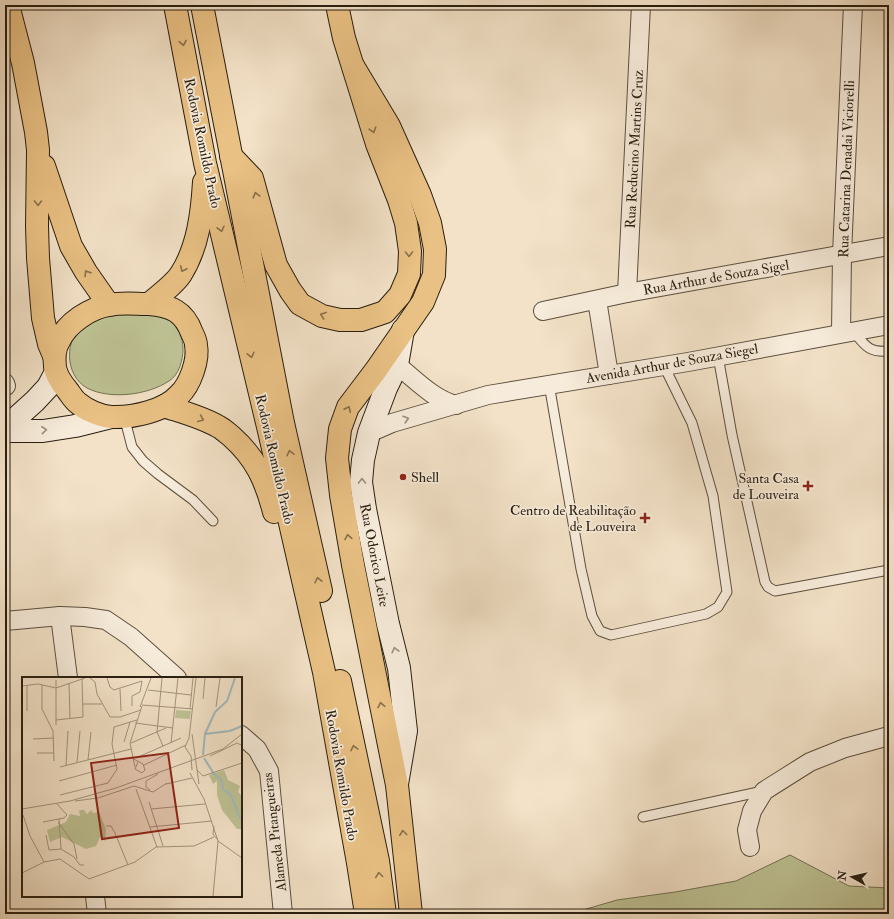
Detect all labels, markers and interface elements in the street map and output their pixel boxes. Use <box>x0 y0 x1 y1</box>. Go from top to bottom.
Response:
one-way arrow <box>178 40 186 46</box>
street label: Rua Reducino Martins Cruz <box>622 69 647 229</box>
street label: Rodovia Romildo Prado <box>180 76 225 210</box>
street label: Rua Catarina Denadai Viciorelli <box>835 80 858 258</box>
one-way arrow <box>368 126 377 133</box>
one-way arrow <box>252 191 261 198</box>
one-way arrow <box>33 200 42 206</box>
one-way arrow <box>216 225 224 232</box>
one-way arrow <box>405 251 413 257</box>
street label: Rua Arthur de Souza Sigel <box>642 256 791 299</box>
one-way arrow <box>180 265 188 272</box>
one-way arrow <box>84 270 91 277</box>
one-way arrow <box>319 312 326 320</box>
street label: Avenida Arthur de Souza Siegel <box>584 340 760 387</box>
one-way arrow <box>246 352 254 358</box>
street label: Rodovia Romildo Prado <box>251 393 298 526</box>
one-way arrow <box>343 406 351 413</box>
one-way arrow <box>197 414 204 422</box>
one-way arrow <box>402 415 409 424</box>
one-way arrow <box>41 426 47 435</box>
one-way arrow <box>287 450 295 456</box>
place label: Shell <box>411 469 440 486</box>
place label: Santa Casa de Louveira <box>733 470 799 503</box>
marker: Shell <box>398 472 408 482</box>
one-way arrow <box>358 478 366 484</box>
marker: Santa Casa de Louveira <box>802 480 814 492</box>
street label: Rua Odorico Leite <box>356 502 393 608</box>
place label: Centro de Reabilitação de Louveira <box>510 502 636 535</box>
marker: Centro de Reabilitação de Louveira <box>639 512 651 524</box>
one-way arrow <box>345 533 353 540</box>
one-way arrow <box>315 576 323 583</box>
one-way arrow <box>391 647 399 653</box>
inset map <box>22 677 242 897</box>
one-way arrow <box>378 702 386 708</box>
street label: Rodovia Romildo Prado <box>322 708 361 842</box>
one-way arrow <box>350 745 359 751</box>
street label: Alameda Pitangueiras <box>259 771 290 893</box>
one-way arrow <box>399 830 408 837</box>
north arrow <box>832 857 872 897</box>
text: N <box>835 869 850 882</box>
one-way arrow <box>375 872 384 878</box>

